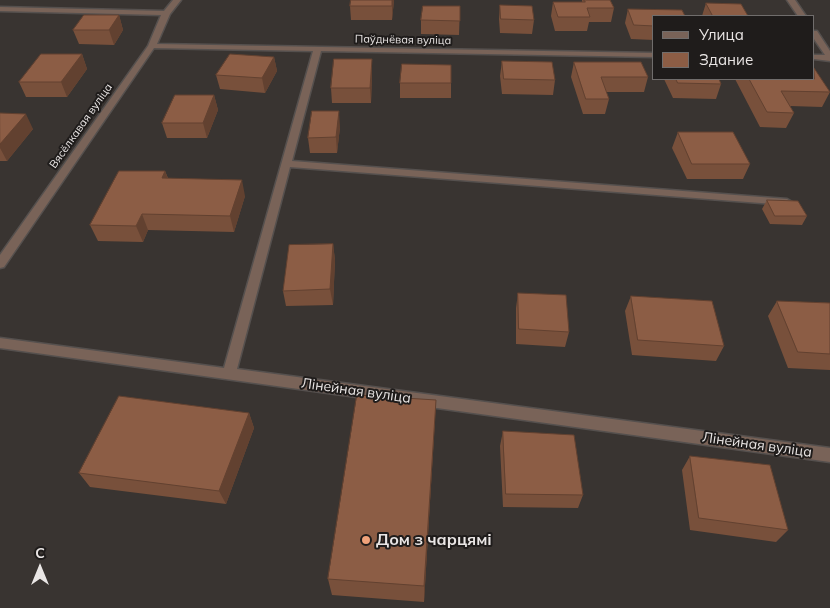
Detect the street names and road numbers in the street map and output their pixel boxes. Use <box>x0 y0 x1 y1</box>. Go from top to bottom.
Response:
street label: Паўднёвая вуліца <box>355 33 451 47</box>
street label: Вясёлкавая вуліца <box>47 81 115 171</box>
street label: Лінейная вуліца <box>300 375 412 407</box>
street label: Лінейная вуліца <box>701 429 813 461</box>

